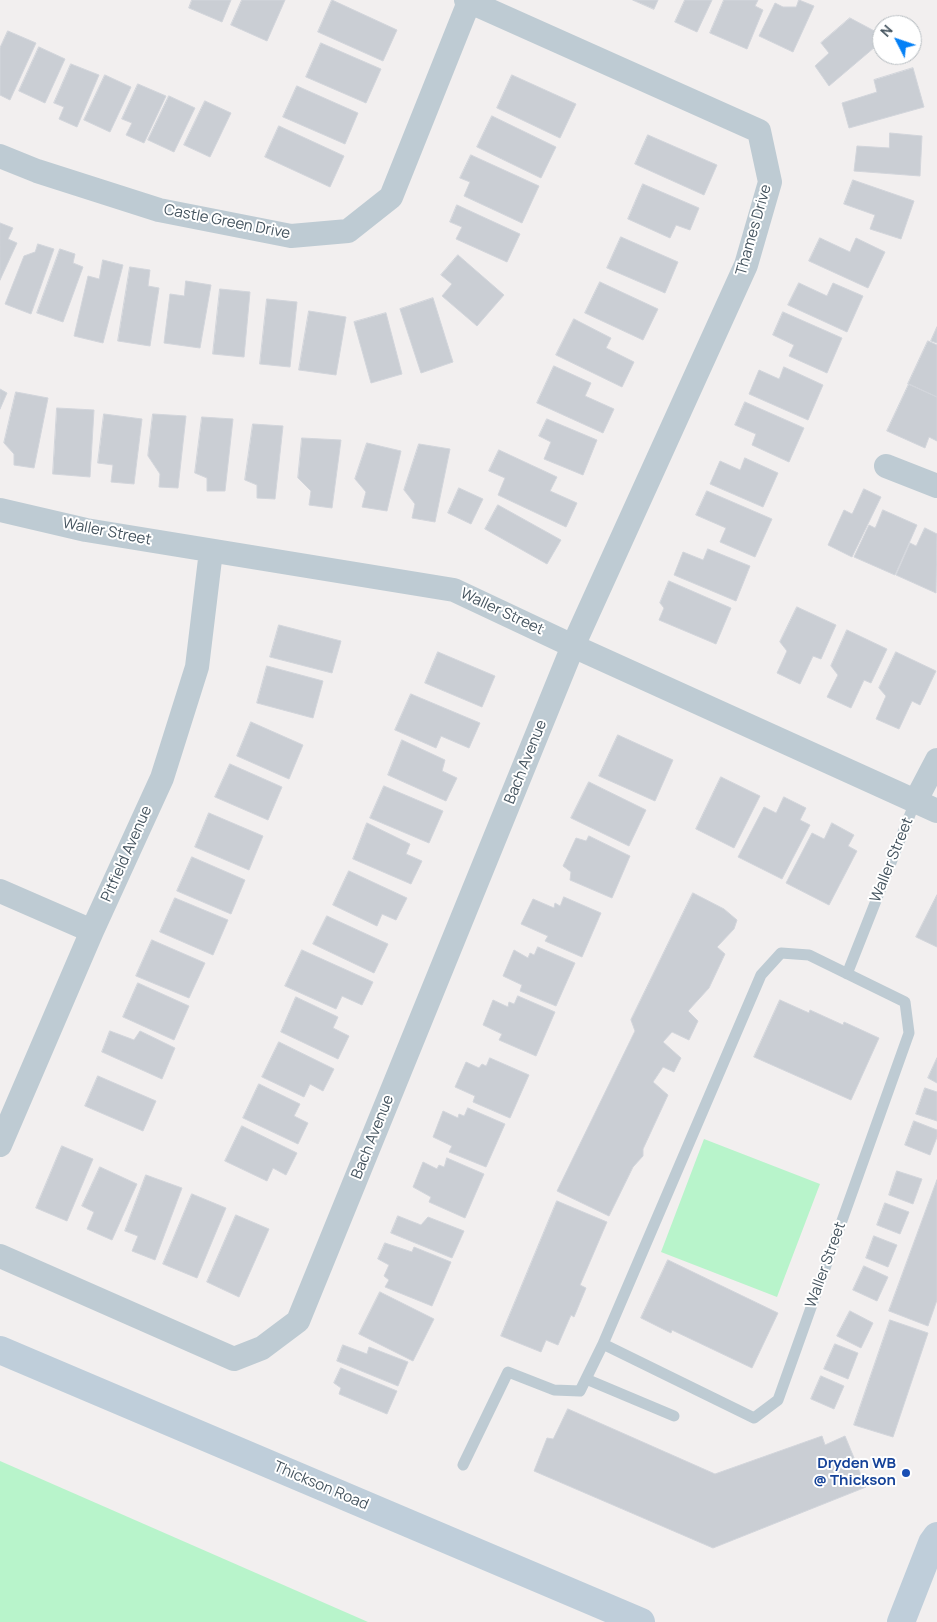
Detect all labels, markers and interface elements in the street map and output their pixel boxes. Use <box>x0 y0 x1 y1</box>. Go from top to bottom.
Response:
north arrow <box>872 15 922 65</box>
text: N <box>876 20 897 41</box>
street label: Thames Drive <box>732 183 776 277</box>
street label: Castle Green Drive <box>162 201 292 243</box>
street label: Waller Street <box>61 515 153 549</box>
street label: Waller Street <box>457 585 547 639</box>
street label: Bach Avenue <box>501 717 551 807</box>
street label: Pitfield Avenue <box>98 803 156 905</box>
street label: Waller Street <box>867 815 917 905</box>
street label: Bach Avenue <box>348 1092 398 1182</box>
street label: Waller Street <box>802 1220 850 1310</box>
place label: Dryden WB @ Thickson <box>813 1455 896 1490</box>
street label: Thickson Road <box>271 1458 371 1514</box>
marker: Dryden WB @ Thickson <box>900 1467 912 1479</box>

